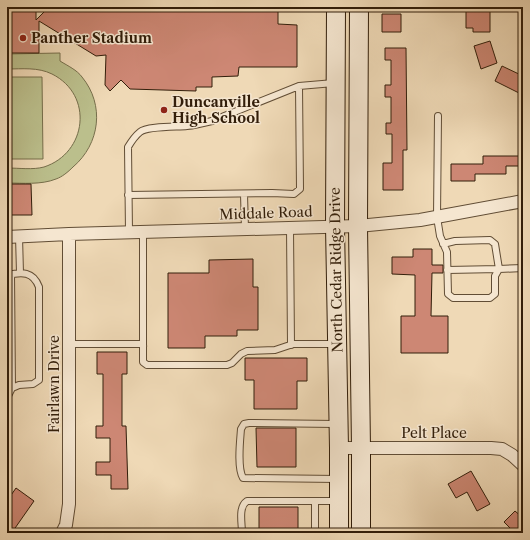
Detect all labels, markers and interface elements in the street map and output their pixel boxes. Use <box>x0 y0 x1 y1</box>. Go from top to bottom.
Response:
place label: Panther Stadium <box>31 29 152 47</box>
marker: Panther Stadium <box>18 33 28 43</box>
place label: Duncanville High School <box>172 93 260 127</box>
marker: Duncanville High School <box>159 105 169 115</box>
street label: North Cedar Ridge Drive <box>326 187 346 353</box>
street label: Middale Road <box>219 202 313 224</box>
street label: Fairlawn Drive <box>45 335 63 433</box>
street label: Pelt Place <box>401 424 467 442</box>

